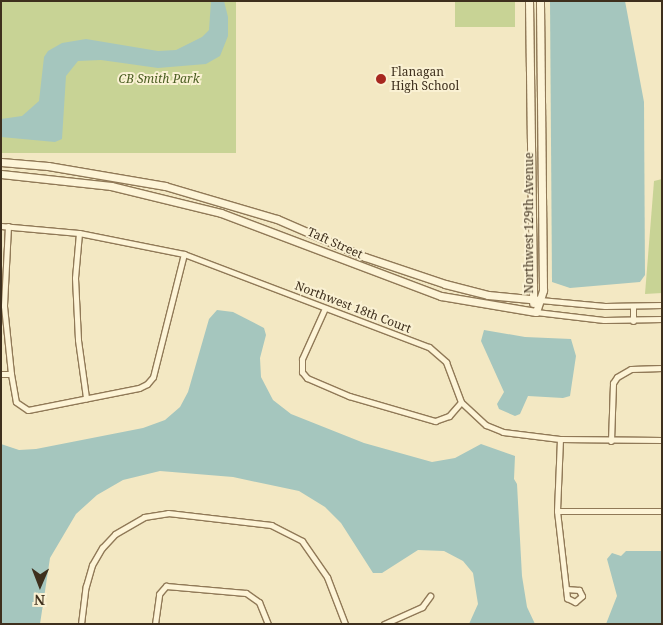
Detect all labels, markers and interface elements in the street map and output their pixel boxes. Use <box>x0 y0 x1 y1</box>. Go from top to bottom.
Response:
place label: Flanagan High School <box>391 65 459 93</box>
park label: CB Smith Park <box>119 72 199 86</box>
marker: Flanagan High School <box>375 73 387 85</box>
street label: Northwest 129th Avenue <box>522 152 536 294</box>
street label: Taft Street <box>305 224 365 262</box>
street label: Northwest 18th Court <box>293 278 413 336</box>
north arrow <box>15 560 65 610</box>
text: N <box>34 591 45 610</box>

